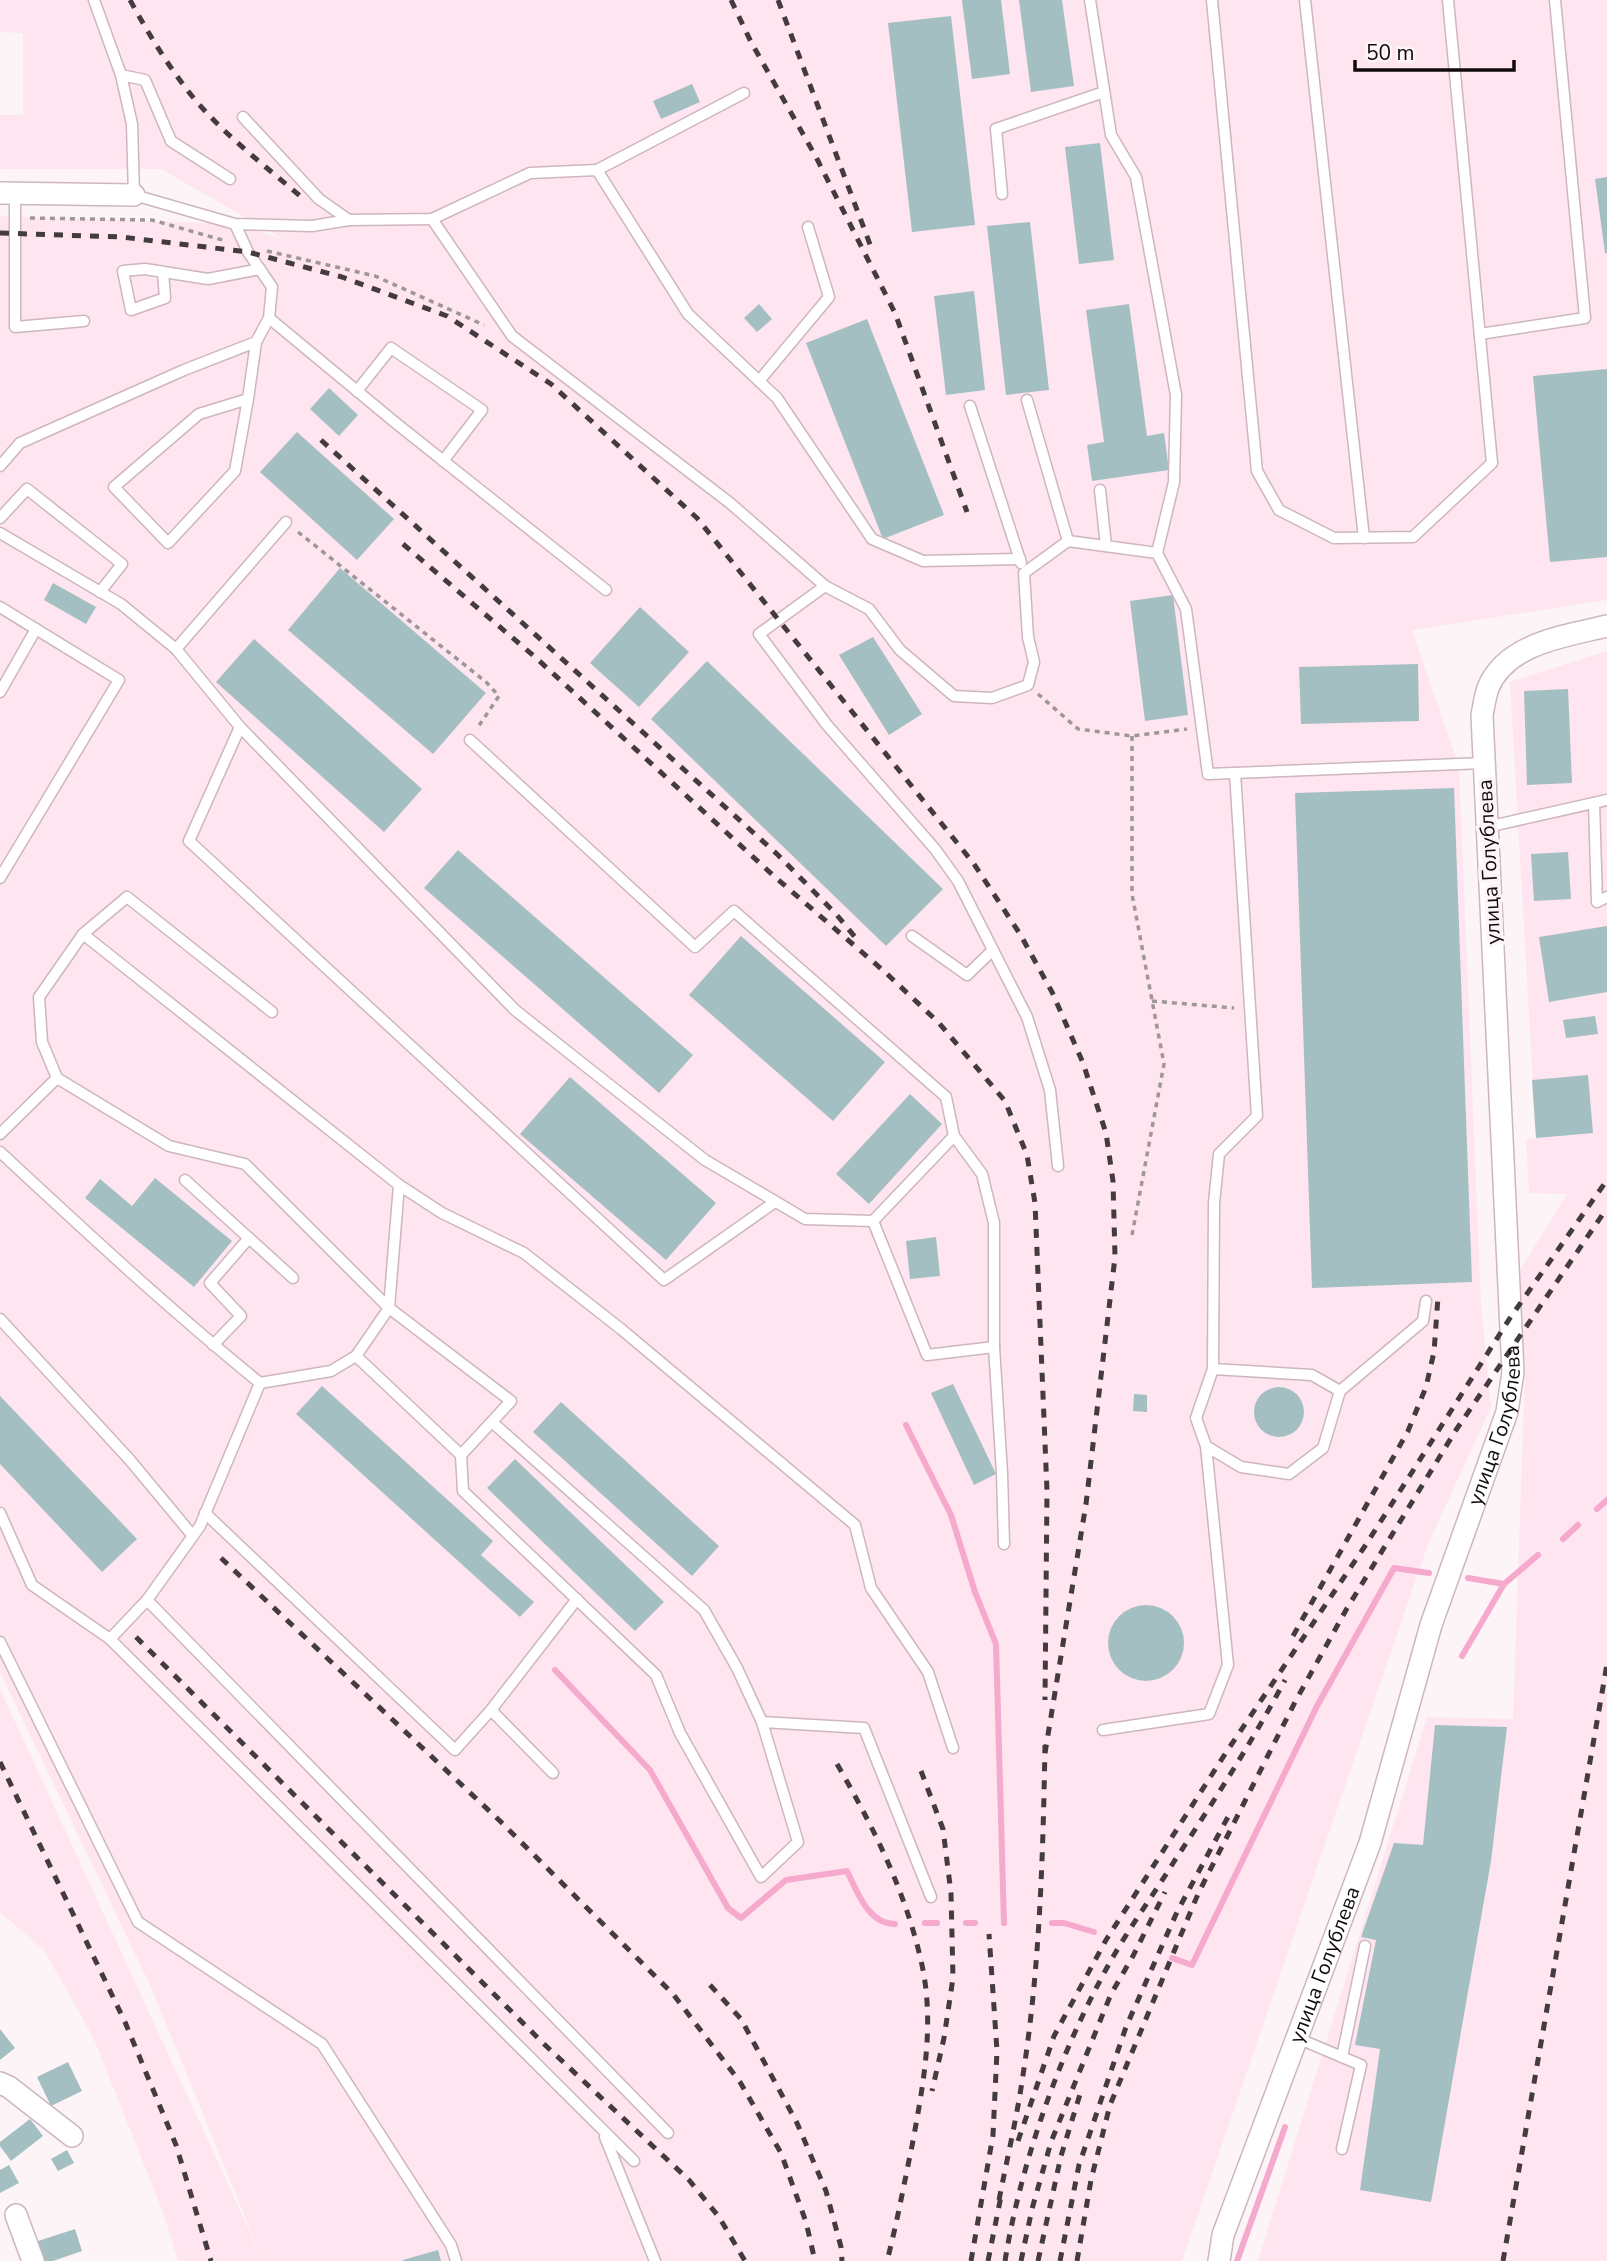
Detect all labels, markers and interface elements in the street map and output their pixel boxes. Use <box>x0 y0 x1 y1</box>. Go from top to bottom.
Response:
scale bar <box>1355 28 1514 72</box>
text: 50 m <box>1366 39 1415 67</box>
street label: улица Голублева <box>1471 779 1507 945</box>
street label: улица Голублева <box>1461 1345 1527 1509</box>
street label: улица Голублева <box>1282 1882 1367 2047</box>

